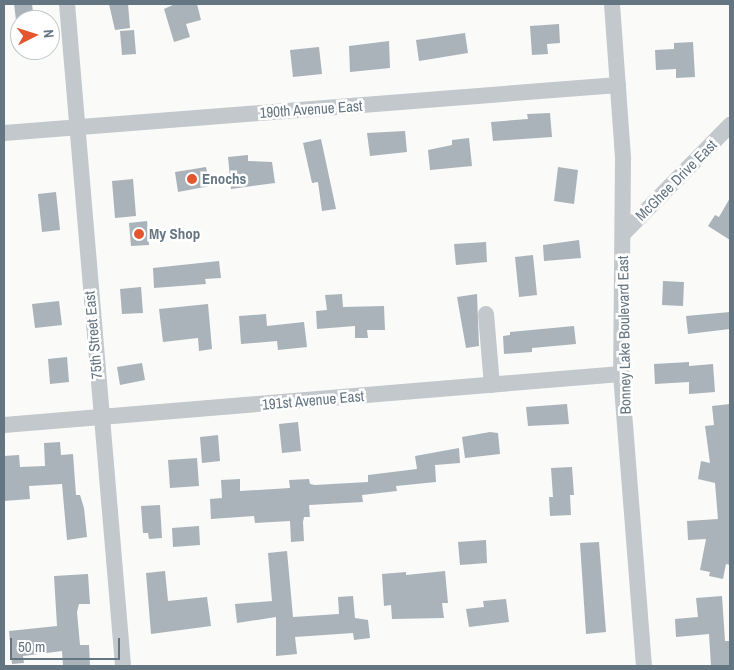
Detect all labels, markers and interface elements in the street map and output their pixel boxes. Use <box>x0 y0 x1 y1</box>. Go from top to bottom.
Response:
north arrow <box>10 10 60 60</box>
text: N <box>40 29 58 39</box>
street label: 190th Avenue East <box>259 96 363 122</box>
street label: McGhee Drive East <box>632 136 720 224</box>
place label: Enochs <box>202 170 246 188</box>
marker: Enochs <box>186 173 198 185</box>
place label: My Shop <box>149 225 200 243</box>
marker: My Shop <box>133 228 145 240</box>
street label: Bonney Lake Boulevard East <box>614 256 634 414</box>
street label: 75th Street East <box>80 290 106 380</box>
street label: 191st Avenue East <box>261 387 365 413</box>
scale bar <box>12 628 122 660</box>
text: 50 m <box>18 636 45 657</box>

